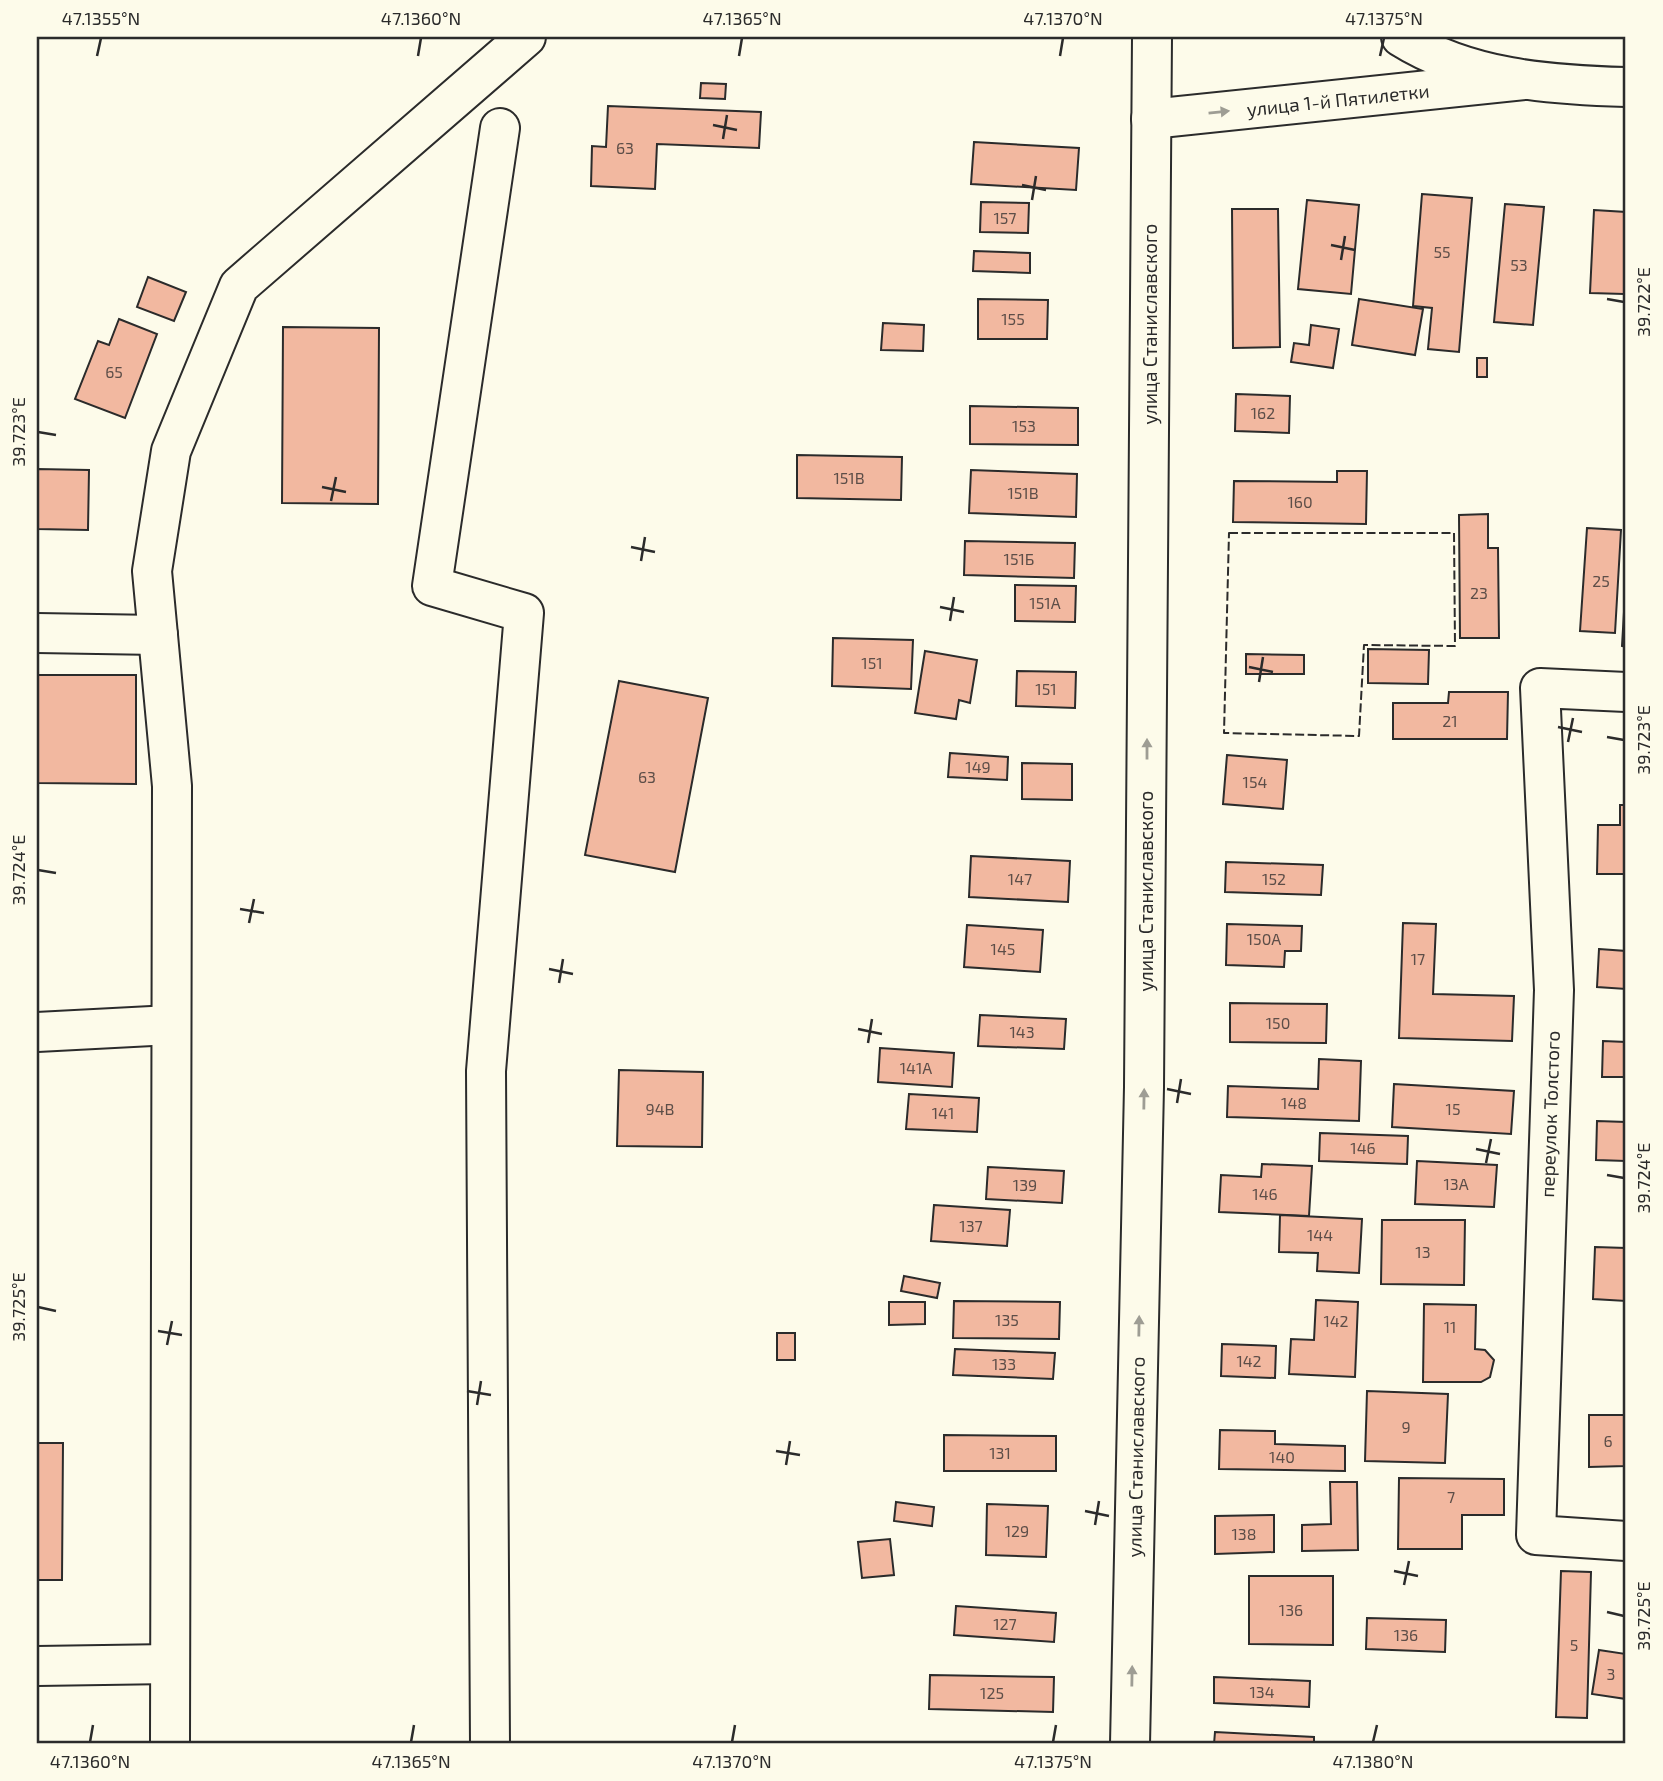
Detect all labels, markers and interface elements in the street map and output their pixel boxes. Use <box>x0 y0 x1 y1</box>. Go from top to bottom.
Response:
text: 47.1355°N <box>62 7 140 29</box>
text: 47.1360°N <box>381 7 461 29</box>
text: 47.1365°N <box>702 7 782 29</box>
text: 47.1370°N <box>1023 7 1103 29</box>
text: 47.1375°N <box>1345 7 1423 29</box>
street label: улица 1-й Пятилетки <box>1246 78 1430 122</box>
one-way arrow <box>1208 106 1230 117</box>
house number: 63 <box>616 138 634 157</box>
house number: 157 <box>993 208 1017 227</box>
street label: улица Станиславского <box>1138 224 1162 424</box>
house number: 55 <box>1433 242 1451 261</box>
house number: 53 <box>1510 255 1528 274</box>
text: 39.722°E <box>1632 267 1654 337</box>
house number: 155 <box>1001 309 1025 328</box>
house number: 65 <box>105 362 123 381</box>
text: 39.723°E <box>7 397 29 467</box>
house number: 162 <box>1251 403 1275 422</box>
house number: 153 <box>1012 416 1036 435</box>
house number: 151В <box>833 468 865 487</box>
house number: 151В <box>1007 483 1039 502</box>
house number: 160 <box>1287 492 1313 511</box>
house number: 151Б <box>1004 549 1034 568</box>
house number: 25 <box>1592 571 1610 590</box>
house number: 23 <box>1470 583 1488 602</box>
house number: 151А <box>1029 593 1061 612</box>
house number: 151 <box>861 653 883 672</box>
house number: 151 <box>1035 679 1057 698</box>
text: 39.723°E <box>1632 705 1654 775</box>
house number: 21 <box>1442 711 1458 730</box>
one-way arrow <box>1141 737 1153 759</box>
house number: 149 <box>965 757 991 776</box>
house number: 63 <box>638 767 656 786</box>
house number: 154 <box>1243 772 1268 791</box>
street label: улица Станиславского <box>1134 791 1158 991</box>
text: 39.724°E <box>7 835 29 905</box>
house number: 147 <box>1008 869 1032 888</box>
house number: 152 <box>1262 869 1286 888</box>
house number: 150А <box>1247 929 1281 948</box>
house number: 145 <box>991 939 1015 958</box>
house number: 17 <box>1411 949 1425 968</box>
house number: 150 <box>1266 1013 1290 1032</box>
house number: 143 <box>1009 1022 1035 1041</box>
street label: переулок Толстого <box>1535 1030 1565 1198</box>
house number: 141А <box>900 1058 932 1077</box>
one-way arrow <box>1138 1087 1150 1109</box>
house number: 148 <box>1281 1093 1307 1112</box>
house number: 94В <box>646 1099 674 1118</box>
house number: 15 <box>1446 1099 1460 1118</box>
house number: 141 <box>932 1103 954 1122</box>
house number: 146 <box>1350 1138 1376 1157</box>
text: 39.724°E <box>1632 1143 1654 1213</box>
house number: 13А <box>1443 1174 1469 1193</box>
house number: 139 <box>1013 1175 1037 1194</box>
house number: 146 <box>1252 1184 1278 1203</box>
house number: 137 <box>959 1216 983 1235</box>
house number: 144 <box>1307 1225 1333 1244</box>
house number: 13 <box>1415 1242 1431 1261</box>
text: 39.725°E <box>7 1272 29 1342</box>
house number: 135 <box>995 1310 1019 1329</box>
house number: 142 <box>1323 1311 1349 1330</box>
one-way arrow <box>1133 1315 1145 1337</box>
house number: 11 <box>1444 1317 1456 1336</box>
house number: 142 <box>1236 1351 1262 1370</box>
house number: 133 <box>992 1354 1016 1373</box>
street label: улица Станиславского <box>1122 1356 1150 1558</box>
house number: 9 <box>1401 1417 1411 1436</box>
house number: 6 <box>1603 1431 1613 1450</box>
house number: 131 <box>989 1443 1011 1462</box>
house number: 140 <box>1269 1447 1295 1466</box>
house number: 7 <box>1447 1487 1455 1506</box>
house number: 129 <box>1005 1521 1029 1540</box>
house number: 138 <box>1232 1524 1256 1543</box>
text: 39.725°E <box>1632 1581 1654 1651</box>
house number: 136 <box>1279 1600 1303 1619</box>
house number: 127 <box>993 1614 1017 1633</box>
house number: 136 <box>1394 1625 1418 1644</box>
house number: 5 <box>1570 1635 1578 1654</box>
house number: 3 <box>1607 1664 1615 1683</box>
one-way arrow <box>1126 1665 1138 1687</box>
house number: 134 <box>1249 1682 1275 1701</box>
house number: 125 <box>980 1683 1004 1702</box>
text: 47.1360°N <box>50 1750 130 1772</box>
text: 47.1365°N <box>371 1750 451 1772</box>
text: 47.1370°N <box>692 1750 772 1772</box>
text: 47.1375°N <box>1014 1750 1092 1772</box>
text: 47.1380°N <box>1333 1750 1413 1772</box>

